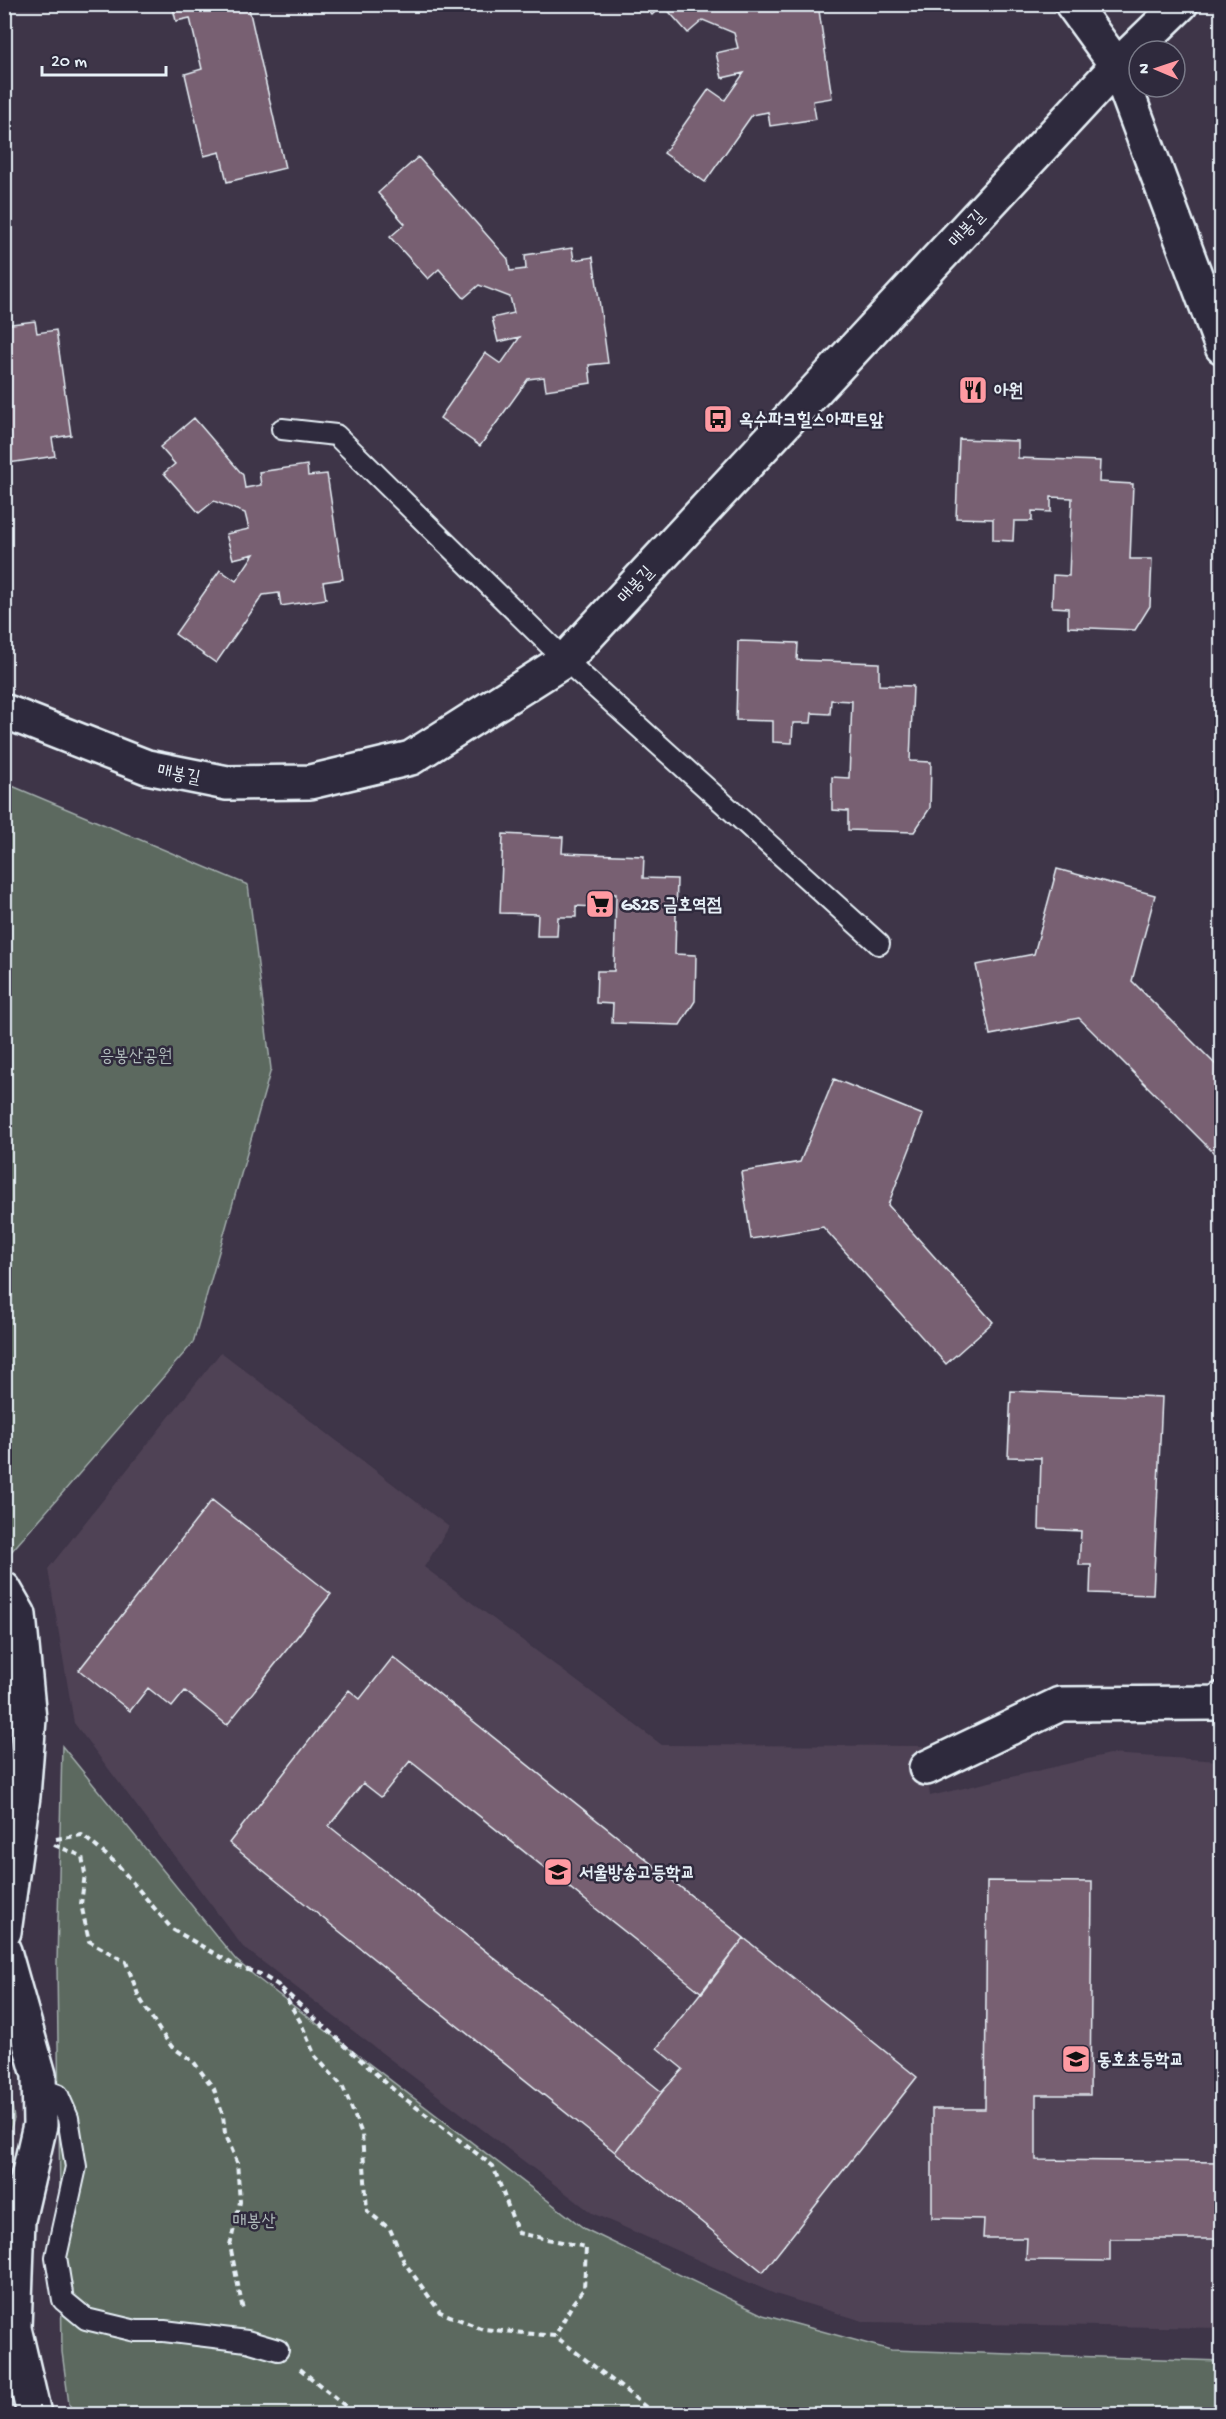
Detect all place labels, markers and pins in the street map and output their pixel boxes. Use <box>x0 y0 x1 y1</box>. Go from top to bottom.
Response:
restaurant icon: 아원 <box>957 374 989 406</box>
place label: 아원 <box>994 382 1023 403</box>
bus stop icon: 옥수파크힐스아파트앞 <box>702 403 734 435</box>
place label: 옥수파크힐스아파트앞 <box>739 411 884 432</box>
supermarket icon: GS25 금호역점 <box>584 888 616 920</box>
place label: GS25 금호역점 <box>621 896 722 917</box>
school or university icon: 서울방송고등학교 <box>542 1856 574 1888</box>
place label: 서울방송고등학교 <box>579 1864 695 1885</box>
school or university icon: 동호초등학교 <box>1060 2043 1092 2075</box>
place label: 동호초등학교 <box>1097 2051 1184 2072</box>

